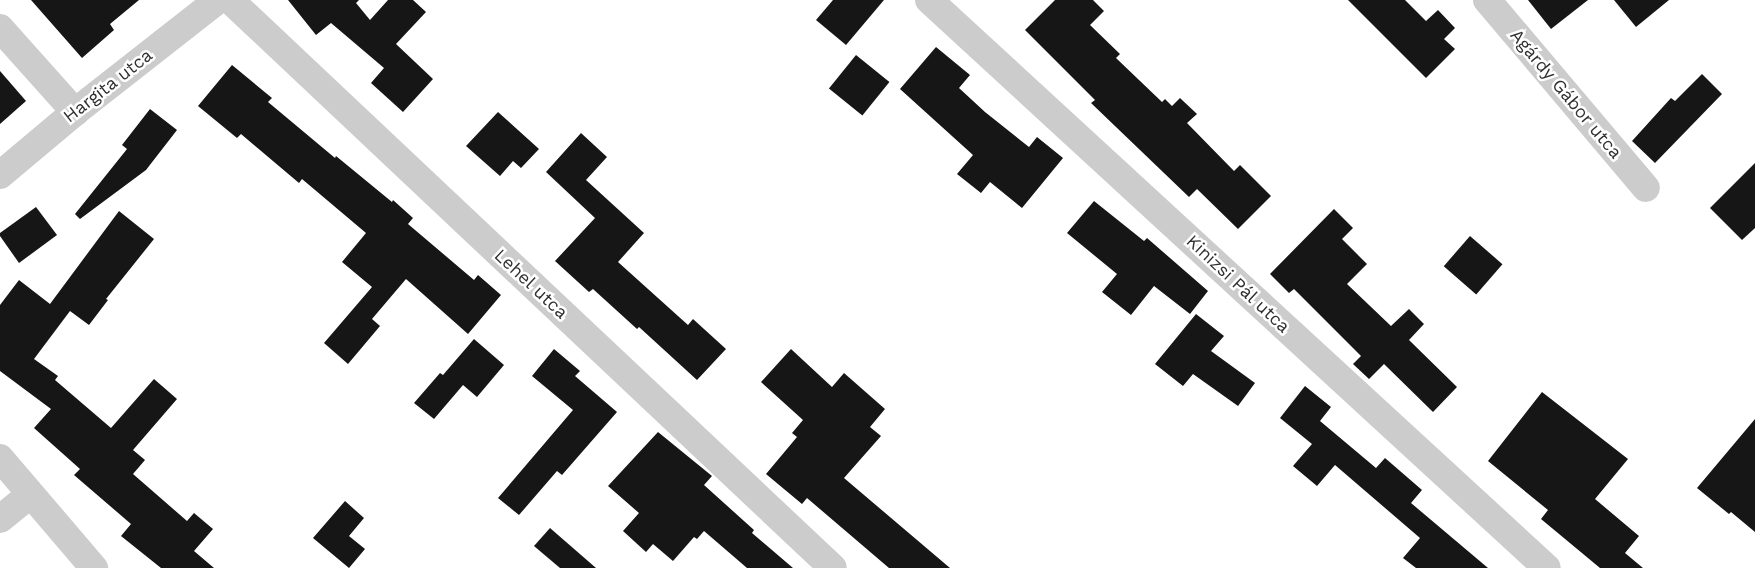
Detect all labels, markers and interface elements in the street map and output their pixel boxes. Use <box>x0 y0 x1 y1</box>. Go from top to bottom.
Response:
street label: Agárdy Gábor utca <box>1505 25 1627 163</box>
street label: Hargita utca <box>59 44 157 128</box>
street label: Kinizsi Pál utca <box>1182 230 1294 338</box>
street label: Lehel utca <box>490 244 572 324</box>

